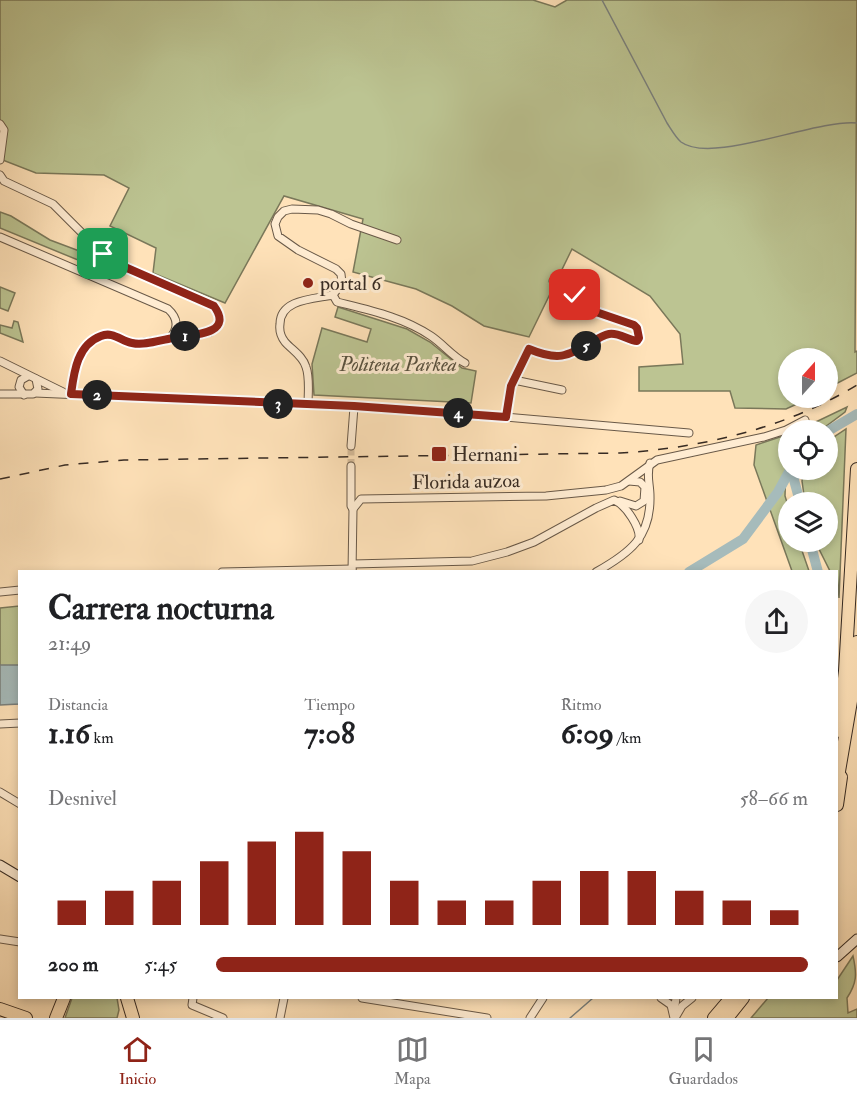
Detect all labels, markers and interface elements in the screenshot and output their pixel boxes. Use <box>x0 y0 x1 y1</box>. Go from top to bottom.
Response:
pin <box>77 228 128 279</box>
icon: arrive <box>86 237 119 270</box>
pin <box>549 269 600 320</box>
place label: portal 6 <box>319 271 382 297</box>
marker: portal 6 <box>301 276 315 290</box>
icon: check <box>558 278 591 311</box>
pin: 1 <box>170 321 200 351</box>
text: 1 <box>182 326 188 346</box>
pin: 5 <box>571 331 601 361</box>
text: 5 <box>582 336 590 356</box>
north arrow <box>778 348 838 408</box>
map controls <box>778 348 838 552</box>
park label: Politena Parkea <box>338 352 457 377</box>
pin: 2 <box>82 380 112 410</box>
text: 2 <box>93 385 101 405</box>
pin: 3 <box>263 389 293 419</box>
text: 3 <box>275 394 281 414</box>
pin: 4 <box>443 398 473 428</box>
text: 4 <box>454 403 462 423</box>
button: locate <box>778 420 838 480</box>
place label: Hernani <box>452 442 518 467</box>
marker: Hernani <box>430 445 448 463</box>
street label: Florida auzoa <box>412 468 521 495</box>
button: layers <box>778 492 838 552</box>
text: Carrera nocturna <box>48 588 273 629</box>
button: share <box>745 590 808 653</box>
text: 21:49 <box>48 631 91 656</box>
text: Distancia <box>48 695 108 715</box>
text: Tiempo <box>304 695 355 715</box>
text: Ritmo <box>561 695 602 715</box>
text: 1.16 <box>48 715 90 752</box>
text: 7:08 <box>304 715 355 752</box>
text: 6:09 <box>561 715 614 752</box>
text: km <box>90 728 114 748</box>
text: /km <box>614 728 642 748</box>
text: Desnivel <box>48 786 117 811</box>
text: 58–66 m <box>740 786 808 811</box>
text: 200 m <box>48 952 98 977</box>
text: 5:45 <box>144 952 177 977</box>
tab: Inicio <box>119 1033 156 1089</box>
tab: Mapa <box>394 1033 431 1089</box>
tab: Guardados <box>668 1033 738 1089</box>

